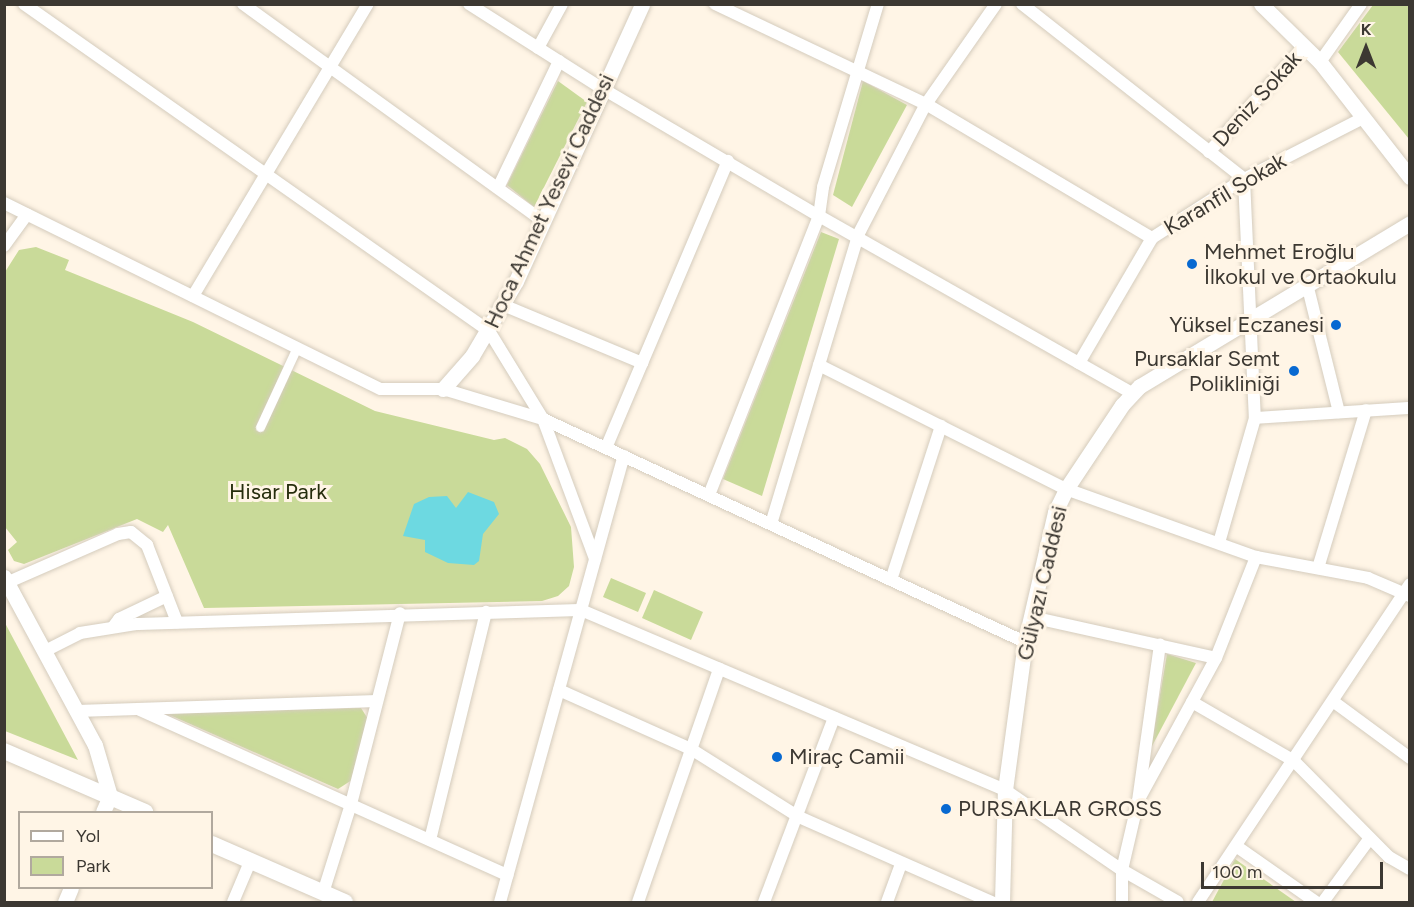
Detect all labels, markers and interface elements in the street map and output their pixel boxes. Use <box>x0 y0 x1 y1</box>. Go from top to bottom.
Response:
north arrow <box>1336 18 1396 78</box>
text: K <box>1361 20 1371 39</box>
street label: Deniz Sokak <box>1207 46 1307 152</box>
street label: Hoca Ahmet Yesevi Caddesi <box>478 70 620 332</box>
street label: Karanfil Sokak <box>1159 147 1291 241</box>
place label: Mehmet Eroğlu İlkokul ve Ortaokulu <box>1204 238 1397 290</box>
marker: Mehmet Eroğlu İlkokul ve Ortaokulu <box>1185 257 1199 271</box>
place label: Yüksel Eczanesi <box>1169 312 1324 338</box>
marker: Yüksel Eczanesi <box>1329 318 1343 332</box>
place label: Pursaklar Semt Polikliniği <box>1134 345 1280 396</box>
marker: Pursaklar Semt Polikliniği <box>1285 362 1303 380</box>
park label: Hisar Park <box>229 479 327 505</box>
street label: Gülyazı Caddesi <box>1011 503 1073 663</box>
place label: Miraç Camii <box>789 744 905 770</box>
marker: Miraç Camii <box>770 750 784 764</box>
place label: PURSAKLAR GROSS <box>958 796 1162 822</box>
marker: PURSAKLAR GROSS <box>939 802 953 816</box>
legend <box>18 811 213 889</box>
text: Yol <box>76 825 100 847</box>
scale bar <box>1204 850 1386 888</box>
text: Park <box>76 855 110 877</box>
text: 100 m <box>1212 861 1262 883</box>

